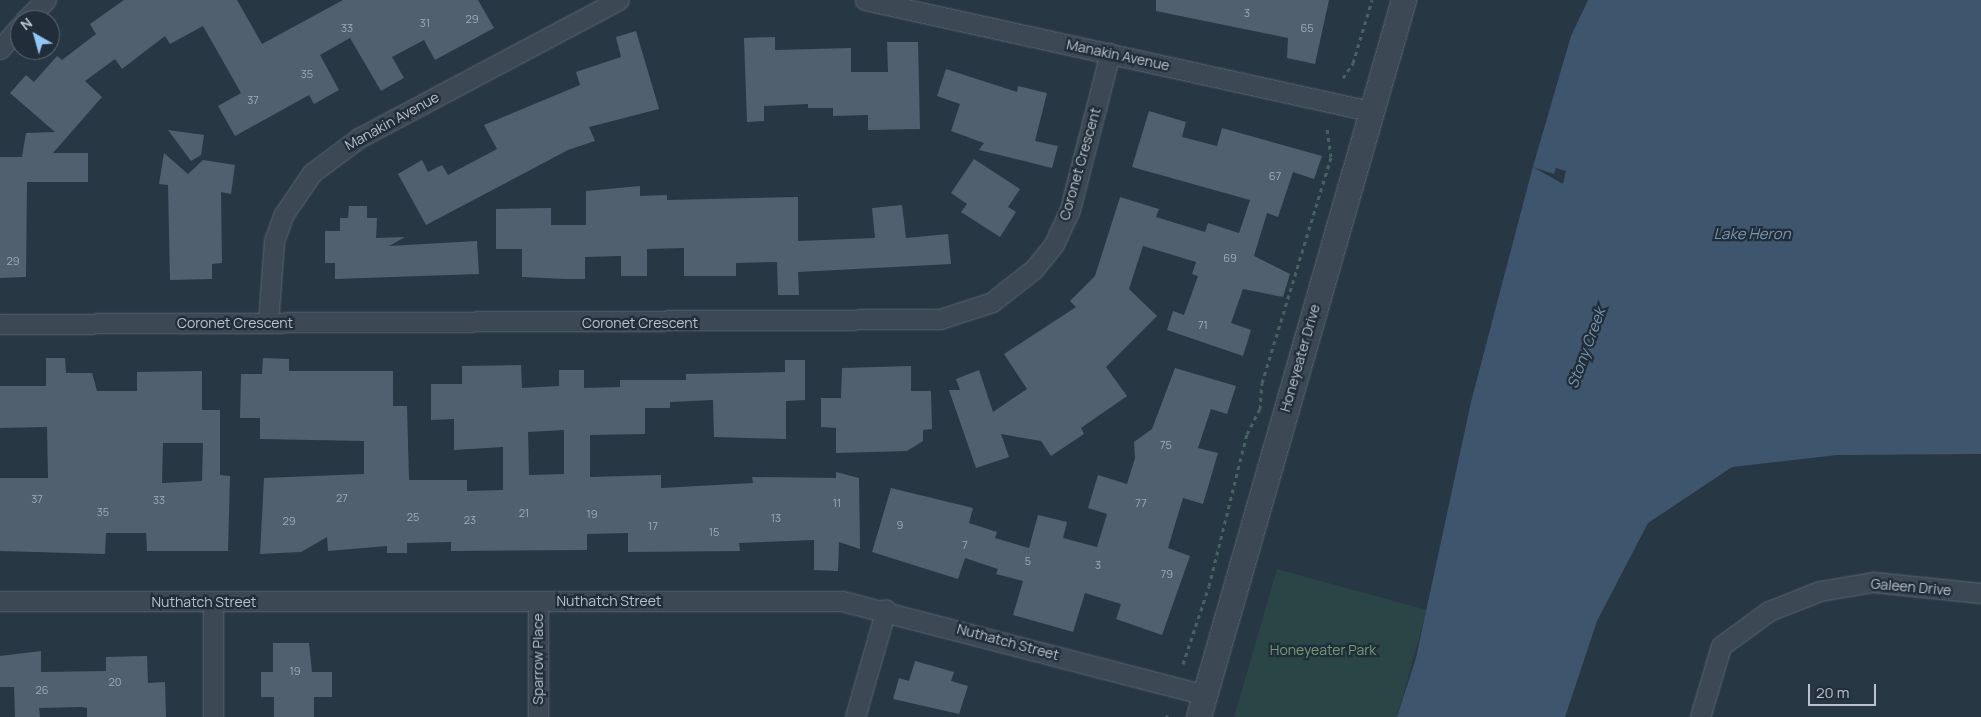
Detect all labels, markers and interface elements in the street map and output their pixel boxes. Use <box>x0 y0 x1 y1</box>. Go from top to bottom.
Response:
house number: 3 <box>1244 6 1250 20</box>
north arrow <box>10 10 60 60</box>
house number: 29 <box>465 12 479 26</box>
text: N <box>16 13 36 34</box>
house number: 31 <box>420 16 430 30</box>
house number: 33 <box>341 21 353 35</box>
house number: 65 <box>1300 21 1314 35</box>
street label: Manakin Avenue <box>1065 36 1171 74</box>
house number: 35 <box>301 67 313 81</box>
street label: Manakin Avenue <box>342 88 442 154</box>
house number: 37 <box>247 93 259 107</box>
street label: Coronet Crescent <box>1056 106 1104 222</box>
house number: 67 <box>1269 169 1281 183</box>
water label: Lake Heron <box>1713 225 1791 243</box>
house number: 69 <box>1223 251 1237 265</box>
house number: 29 <box>6 254 20 268</box>
street label: Honeyeater Drive <box>1277 302 1323 414</box>
water label: Stony Creek <box>1563 305 1609 391</box>
street label: Coronet Crescent <box>177 315 293 331</box>
street label: Coronet Crescent <box>582 315 698 331</box>
house number: 71 <box>1198 318 1208 332</box>
house number: 75 <box>1160 438 1172 452</box>
house number: 27 <box>336 491 348 505</box>
house number: 37 <box>31 492 43 506</box>
house number: 33 <box>153 493 165 507</box>
house number: 11 <box>833 496 841 510</box>
house number: 77 <box>1135 496 1147 510</box>
house number: 35 <box>97 505 109 519</box>
house number: 21 <box>519 506 529 520</box>
house number: 19 <box>586 507 598 521</box>
house number: 25 <box>407 510 419 524</box>
house number: 13 <box>771 511 781 525</box>
house number: 23 <box>464 513 476 527</box>
house number: 29 <box>282 514 296 528</box>
house number: 9 <box>897 518 903 532</box>
house number: 17 <box>648 519 658 533</box>
house number: 15 <box>709 525 719 539</box>
house number: 7 <box>962 538 968 552</box>
house number: 5 <box>1025 554 1031 568</box>
house number: 3 <box>1095 558 1101 572</box>
house number: 79 <box>1161 567 1173 581</box>
street label: Galeen Drive <box>1870 575 1952 599</box>
street label: Nuthatch Street <box>557 593 661 609</box>
street label: Nuthatch Street <box>152 594 256 610</box>
street label: Sparrow Place <box>530 613 546 705</box>
street label: Nuthatch Street <box>955 620 1061 664</box>
park label: Honeyeater Park <box>1270 642 1376 658</box>
house number: 19 <box>289 664 301 678</box>
scale bar <box>1811 674 1878 706</box>
house number: 20 <box>109 675 121 689</box>
text: 20 m <box>1816 682 1849 703</box>
house number: 26 <box>35 683 49 697</box>

